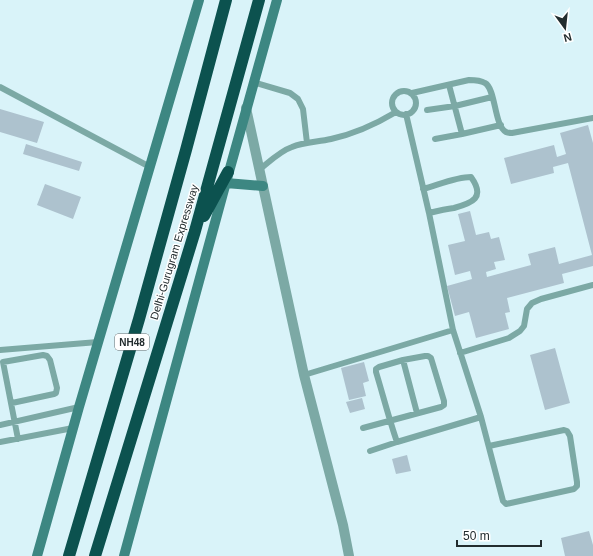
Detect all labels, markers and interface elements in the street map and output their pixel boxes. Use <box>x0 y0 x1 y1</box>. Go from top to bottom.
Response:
north arrow <box>545 8 585 48</box>
text: N <box>562 31 573 44</box>
street label: Delhi-Gurugram Expressway <box>148 183 200 321</box>
road number: NH48 <box>115 334 149 350</box>
scale bar <box>457 522 541 548</box>
text: 50 m <box>463 529 490 543</box>

